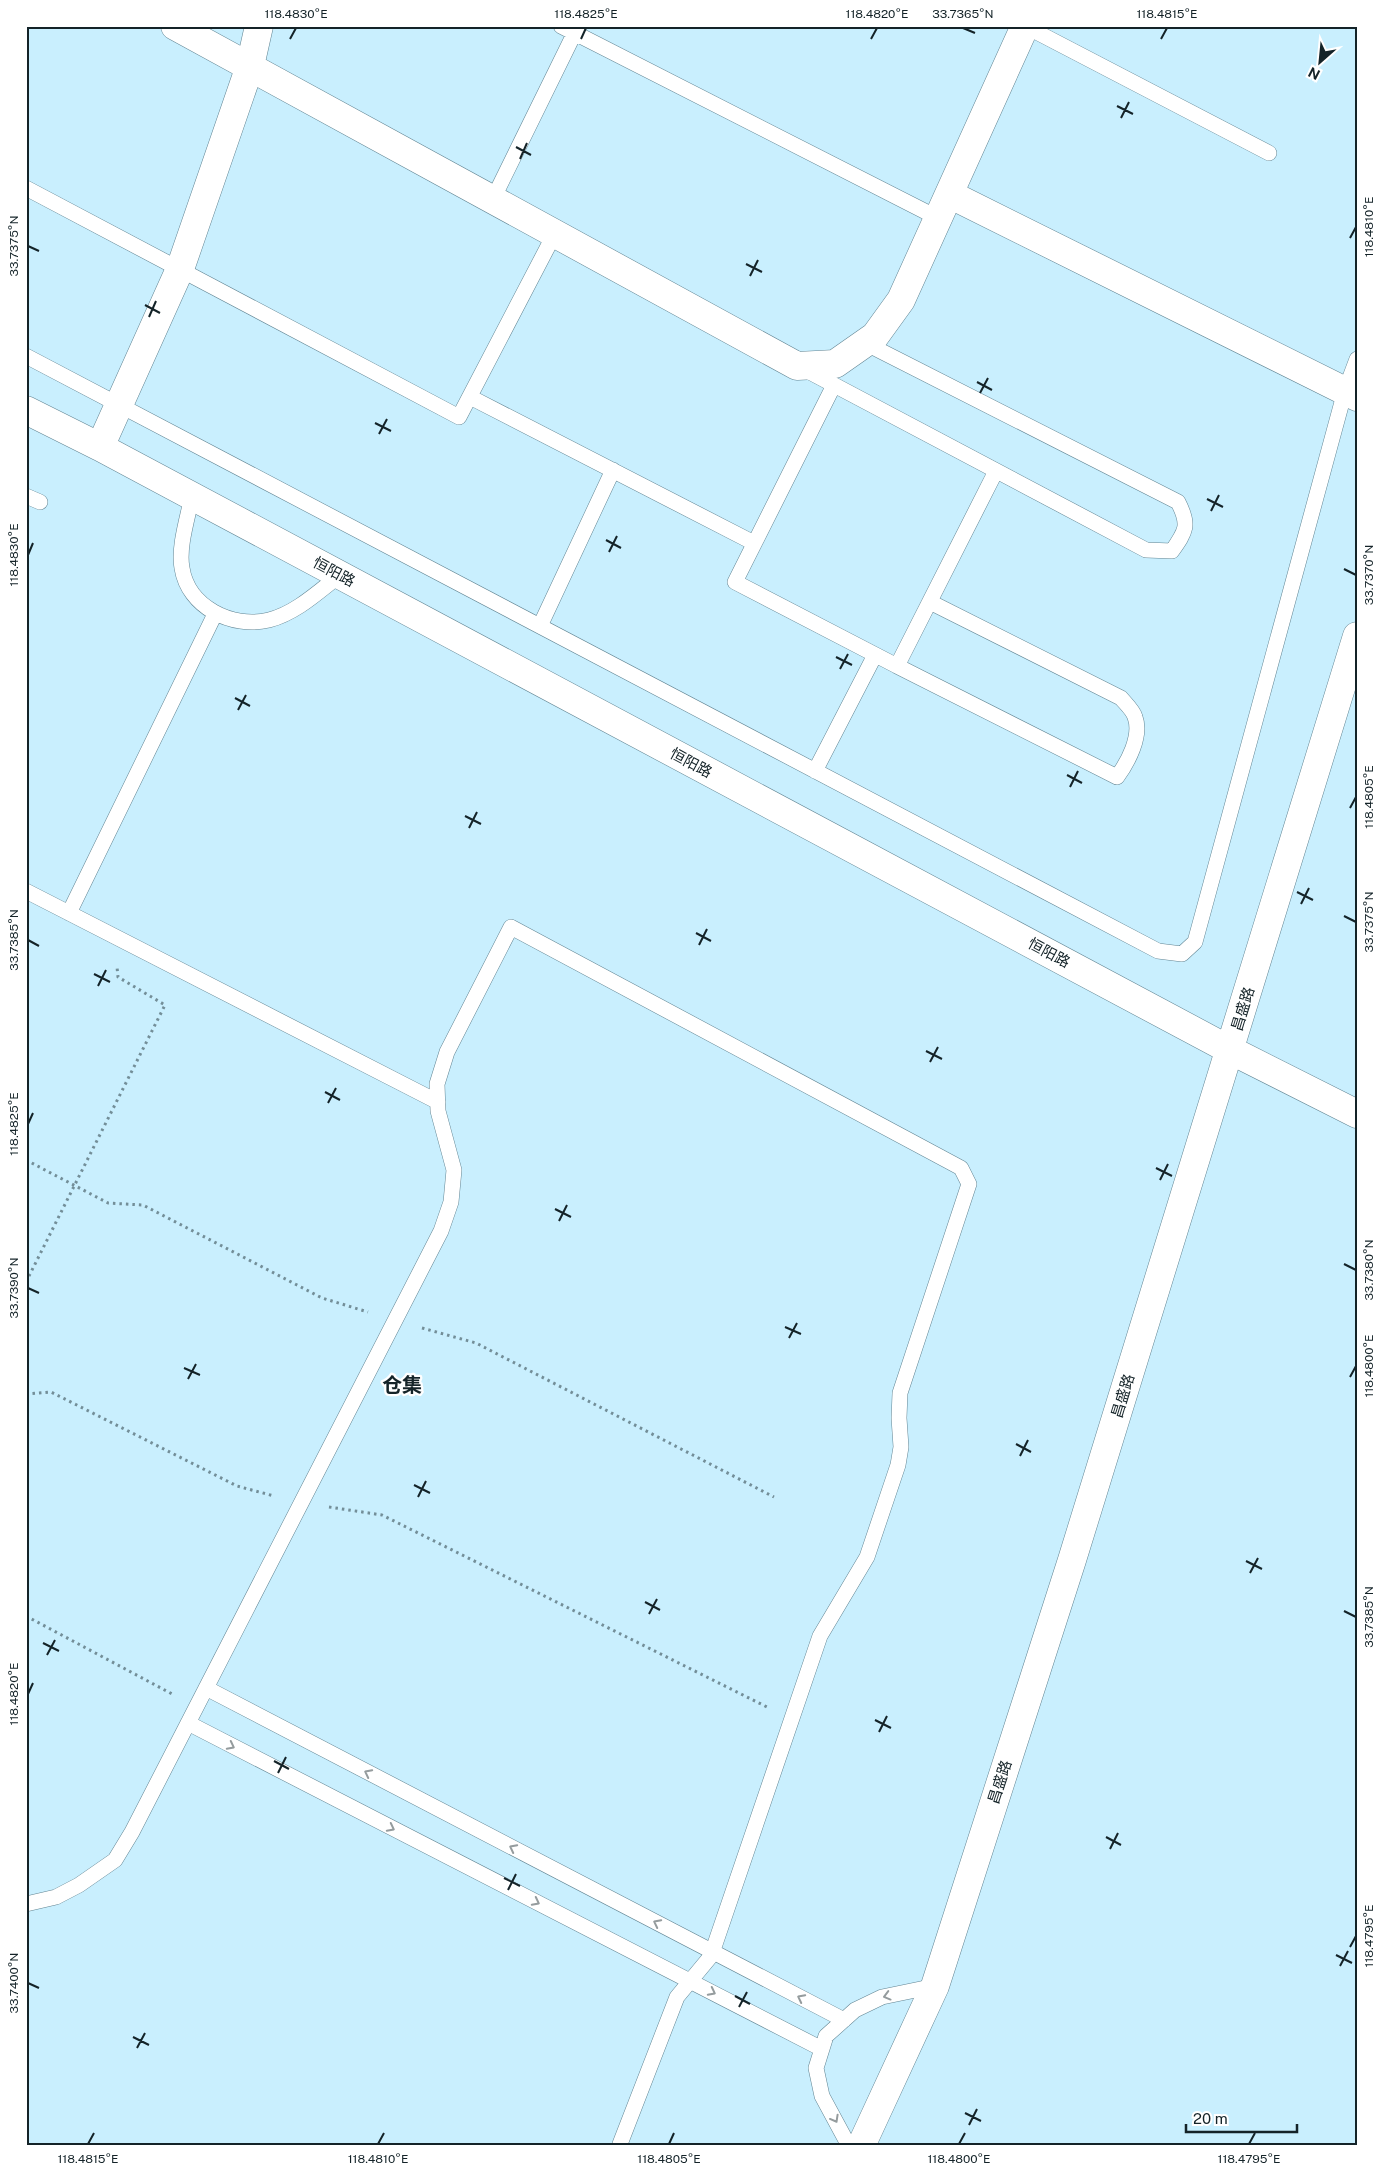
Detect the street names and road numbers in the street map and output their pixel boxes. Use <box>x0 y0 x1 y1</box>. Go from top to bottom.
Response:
street label: 恒阳路 <box>310 553 358 590</box>
street label: 恒阳路 <box>667 744 715 781</box>
street label: 恒阳路 <box>1025 934 1073 971</box>
street label: 昌盛路 <box>1228 985 1257 1033</box>
street label: 昌盛路 <box>1108 1372 1137 1420</box>
street label: 昌盛路 <box>984 1758 1015 1806</box>

